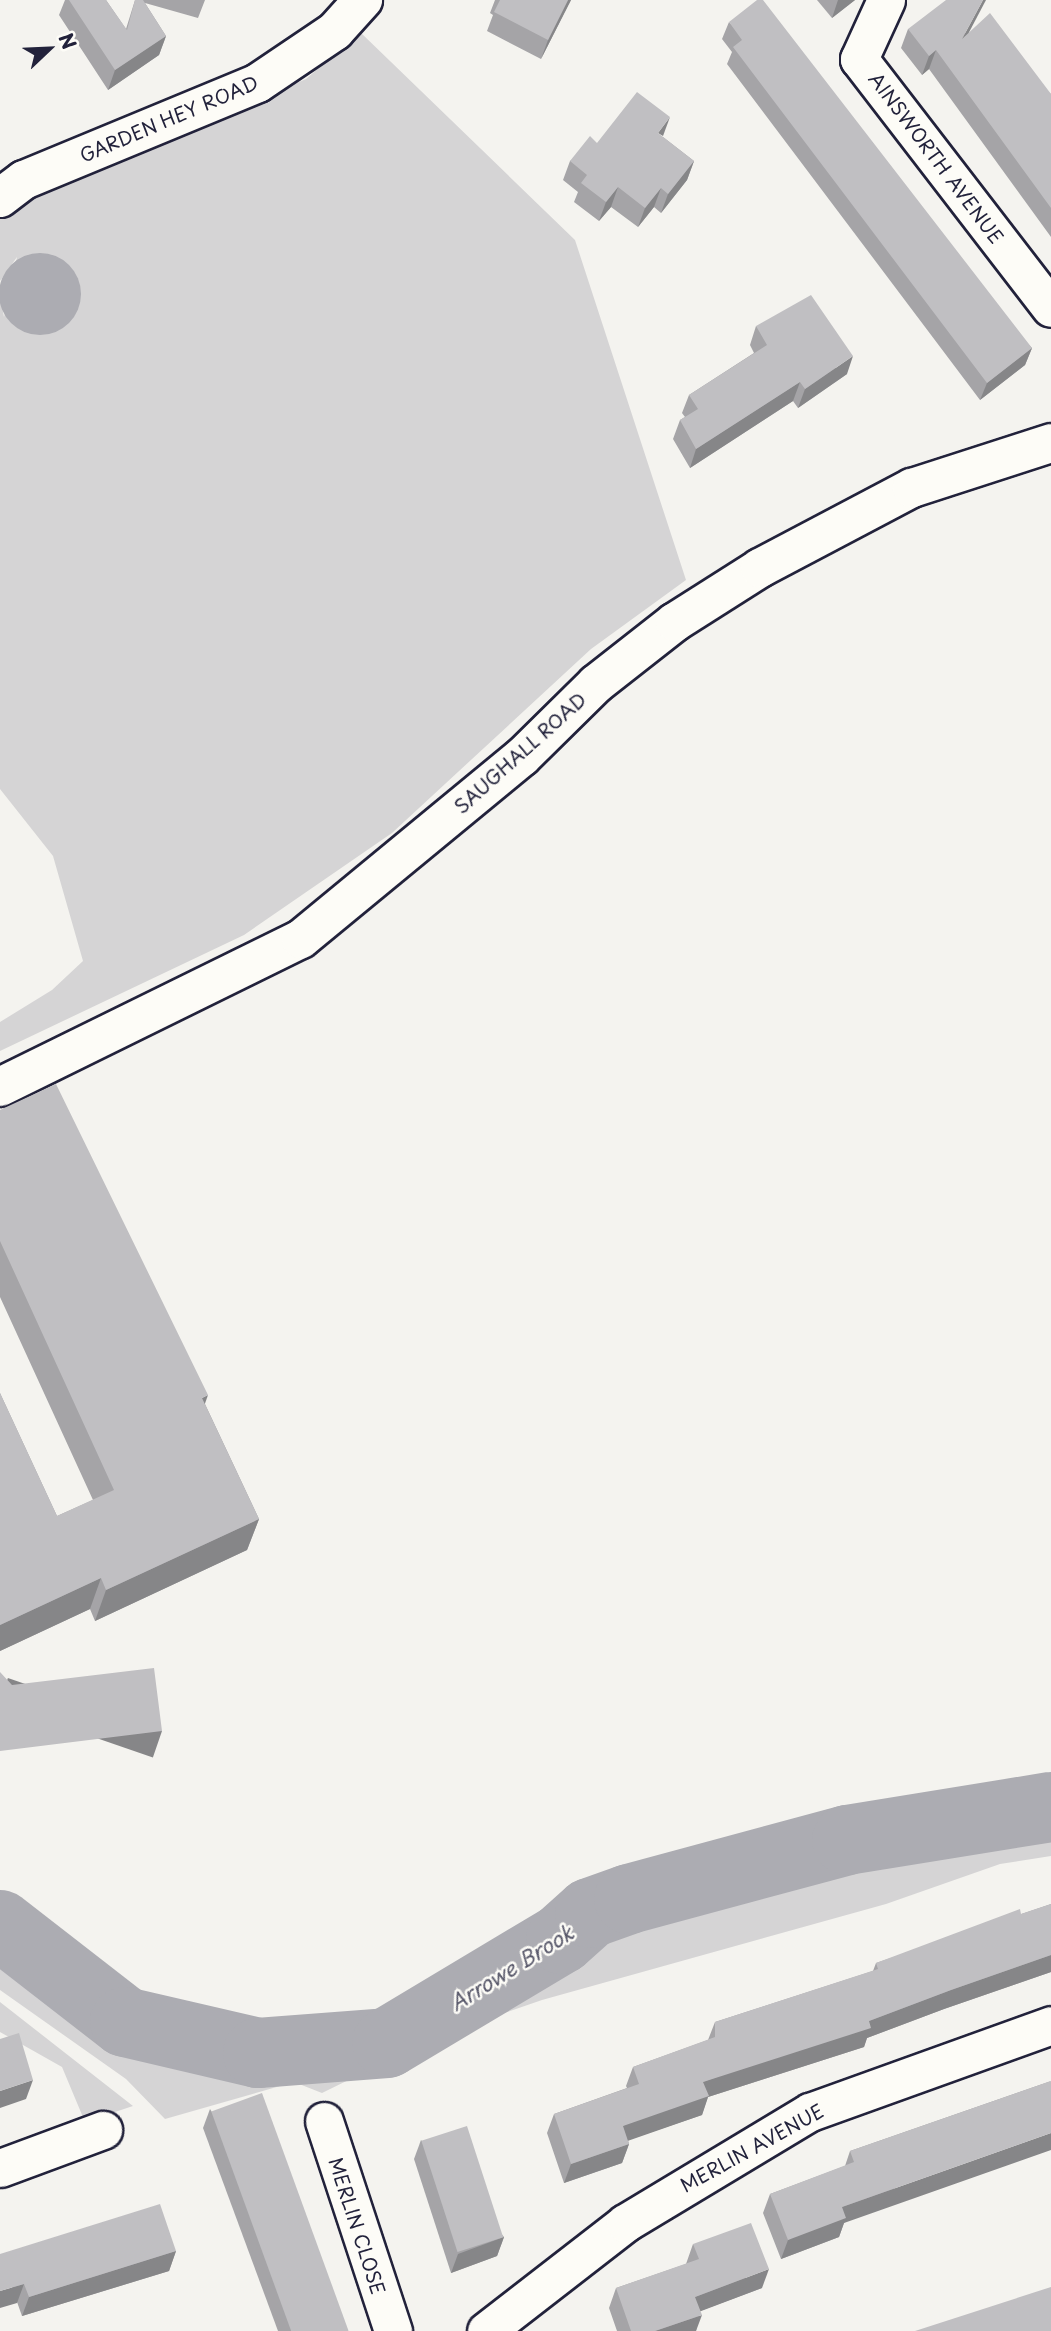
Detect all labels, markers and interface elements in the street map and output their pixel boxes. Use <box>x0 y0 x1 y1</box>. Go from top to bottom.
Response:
north arrow <box>14 14 84 84</box>
text: N <box>53 28 84 53</box>
street label: AINSWORTH AVENUE <box>864 68 1008 248</box>
street label: GARDEN HEY ROAD <box>77 71 261 167</box>
street label: SAUGHALL ROAD <box>449 687 591 819</box>
water label: Arrowe Brook <box>445 1919 577 2015</box>
street label: MERLIN AVENUE <box>677 2099 827 2197</box>
street label: MERLIN CLOSE <box>324 2154 390 2298</box>

